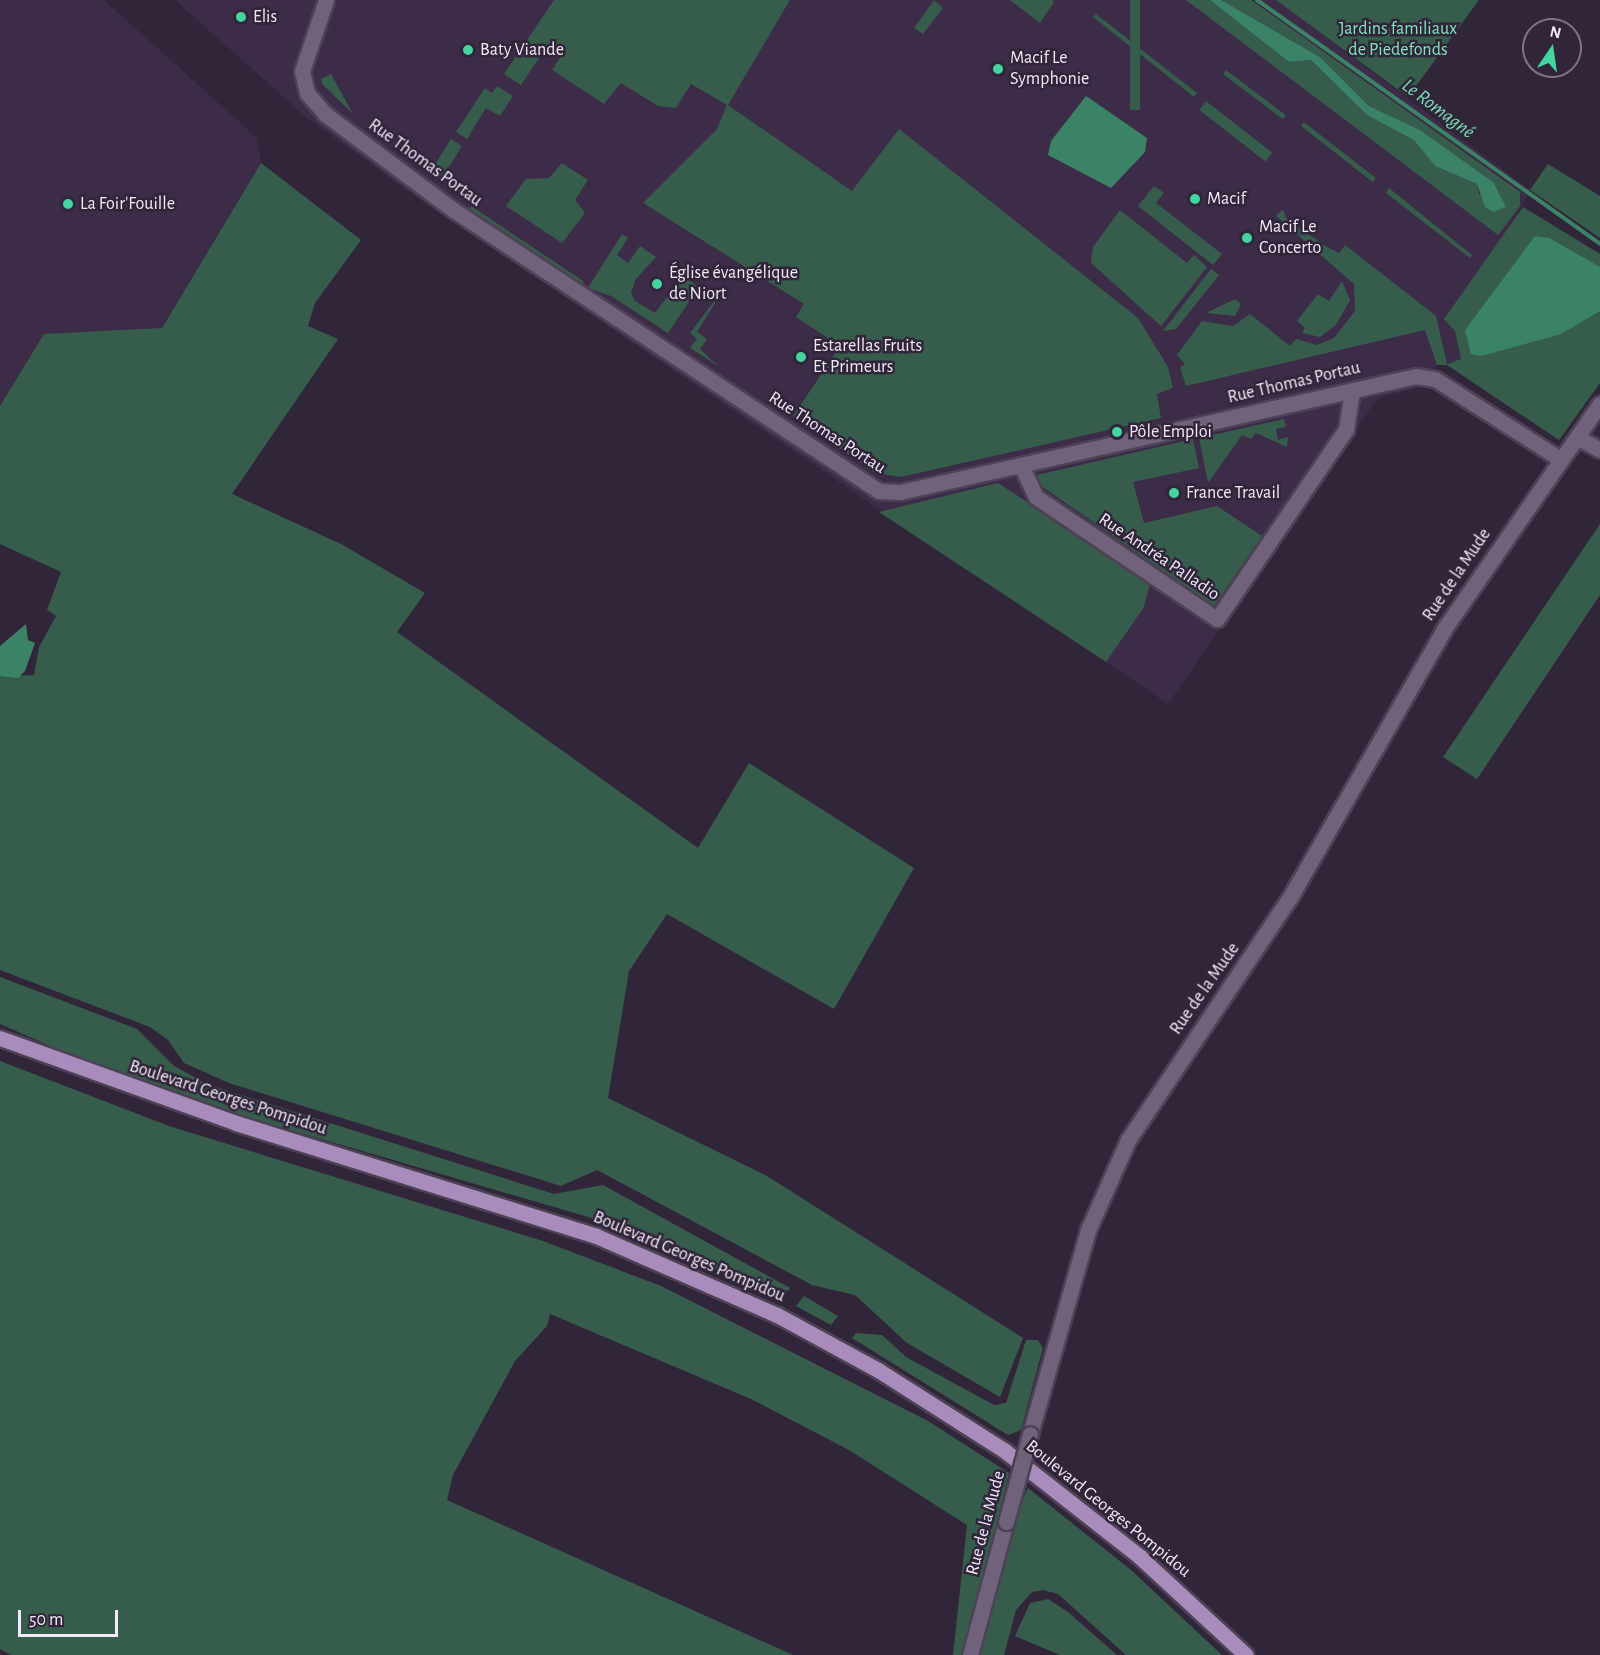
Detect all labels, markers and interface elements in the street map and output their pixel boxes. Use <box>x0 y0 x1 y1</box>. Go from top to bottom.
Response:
place label: Elis <box>253 6 277 28</box>
marker: Elis <box>234 10 248 24</box>
north arrow <box>1522 18 1582 78</box>
park label: Jardins familiaux de Piedefonds <box>1339 19 1457 62</box>
text: N <box>1548 23 1563 41</box>
place label: Baty Viande <box>480 39 564 61</box>
marker: Baty Viande <box>461 43 475 57</box>
place label: Macif Le Symphonie <box>1010 48 1089 90</box>
marker: Macif Le Symphonie <box>991 62 1005 76</box>
water label: Le Romagné <box>1397 74 1479 144</box>
street label: Rue Thomas Portau <box>364 114 486 212</box>
place label: Macif <box>1207 188 1246 210</box>
marker: Macif <box>1188 192 1202 206</box>
place label: La Foir'Fouille <box>80 193 175 215</box>
marker: La Foir'Fouille <box>61 197 75 211</box>
place label: Macif Le Concerto <box>1259 217 1321 260</box>
marker: Macif Le Concerto <box>1240 231 1254 245</box>
place label: Église évangélique de Niort <box>669 263 798 306</box>
marker: Église évangélique de Niort <box>650 277 664 291</box>
place label: Estarellas Fruits Et Primeurs <box>813 336 922 378</box>
marker: Estarellas Fruits Et Primeurs <box>794 350 808 364</box>
street label: Rue Thomas Portau <box>1226 357 1362 409</box>
street label: Rue Thomas Portau <box>764 387 890 479</box>
place label: Pôle Emploi <box>1129 421 1212 443</box>
marker: Pôle Emploi <box>1110 425 1124 439</box>
place label: France Travail <box>1186 482 1280 504</box>
marker: France Travail <box>1167 486 1181 500</box>
street label: Rue Andréa Palladio <box>1094 509 1224 605</box>
street label: Rue de la Mude <box>1418 525 1496 625</box>
street label: Rue de la Mude <box>1165 939 1245 1039</box>
street label: Boulevard Georges Pompidou <box>127 1056 329 1140</box>
street label: Boulevard Georges Pompidou <box>590 1207 788 1307</box>
street label: Boulevard Georges Pompidou <box>1021 1436 1195 1582</box>
street label: Rue de la Mude <box>962 1469 1010 1577</box>
scale bar <box>21 1598 122 1636</box>
text: 50 m <box>29 1611 63 1629</box>

